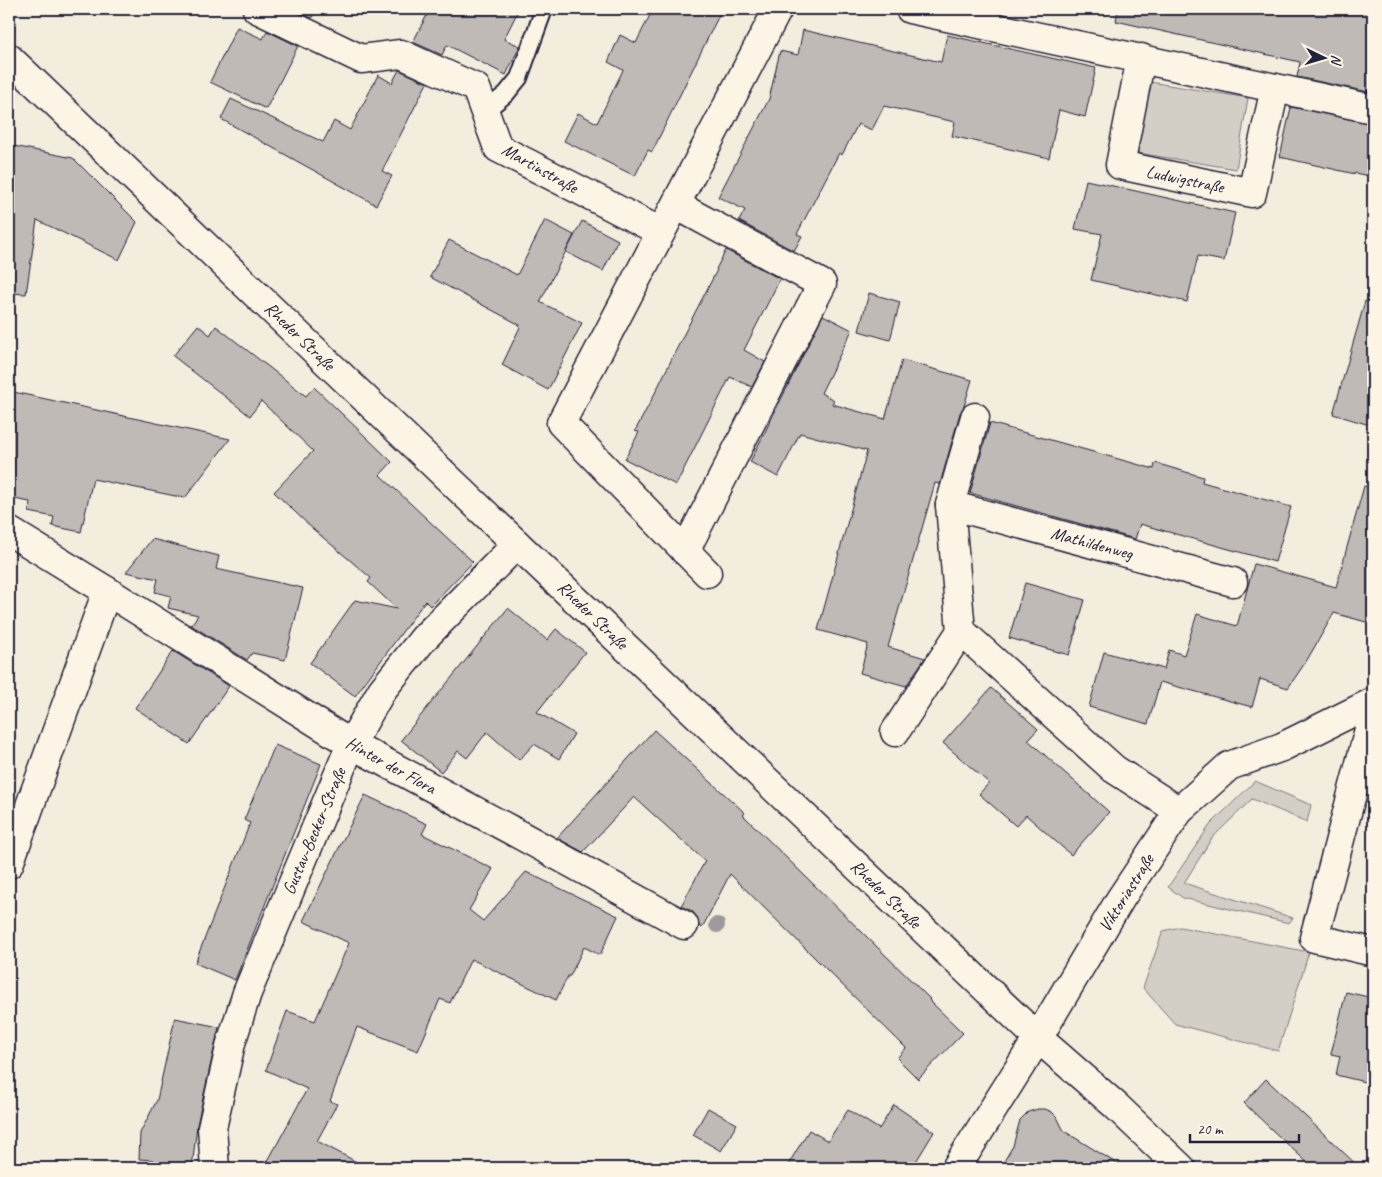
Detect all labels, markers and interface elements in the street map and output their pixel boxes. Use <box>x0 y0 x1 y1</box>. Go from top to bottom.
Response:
north arrow <box>1300 32 1350 82</box>
text: N <box>1327 54 1345 66</box>
street label: Martinstraße <box>498 138 583 198</box>
street label: Ludwigstraße <box>1144 160 1227 198</box>
street label: Rheder Straße <box>260 297 341 376</box>
street label: Mathildenweg <box>1049 522 1137 565</box>
street label: Rheder Straße <box>553 576 634 655</box>
street label: Hinter der Flora <box>342 731 441 800</box>
street label: Gustav-Becker-Straße <box>277 763 351 898</box>
street label: Viktoriastraße <box>1093 849 1159 936</box>
street label: Rheder Straße <box>846 855 927 934</box>
scale bar <box>1190 1112 1298 1144</box>
text: 20 m <box>1197 1120 1224 1139</box>

